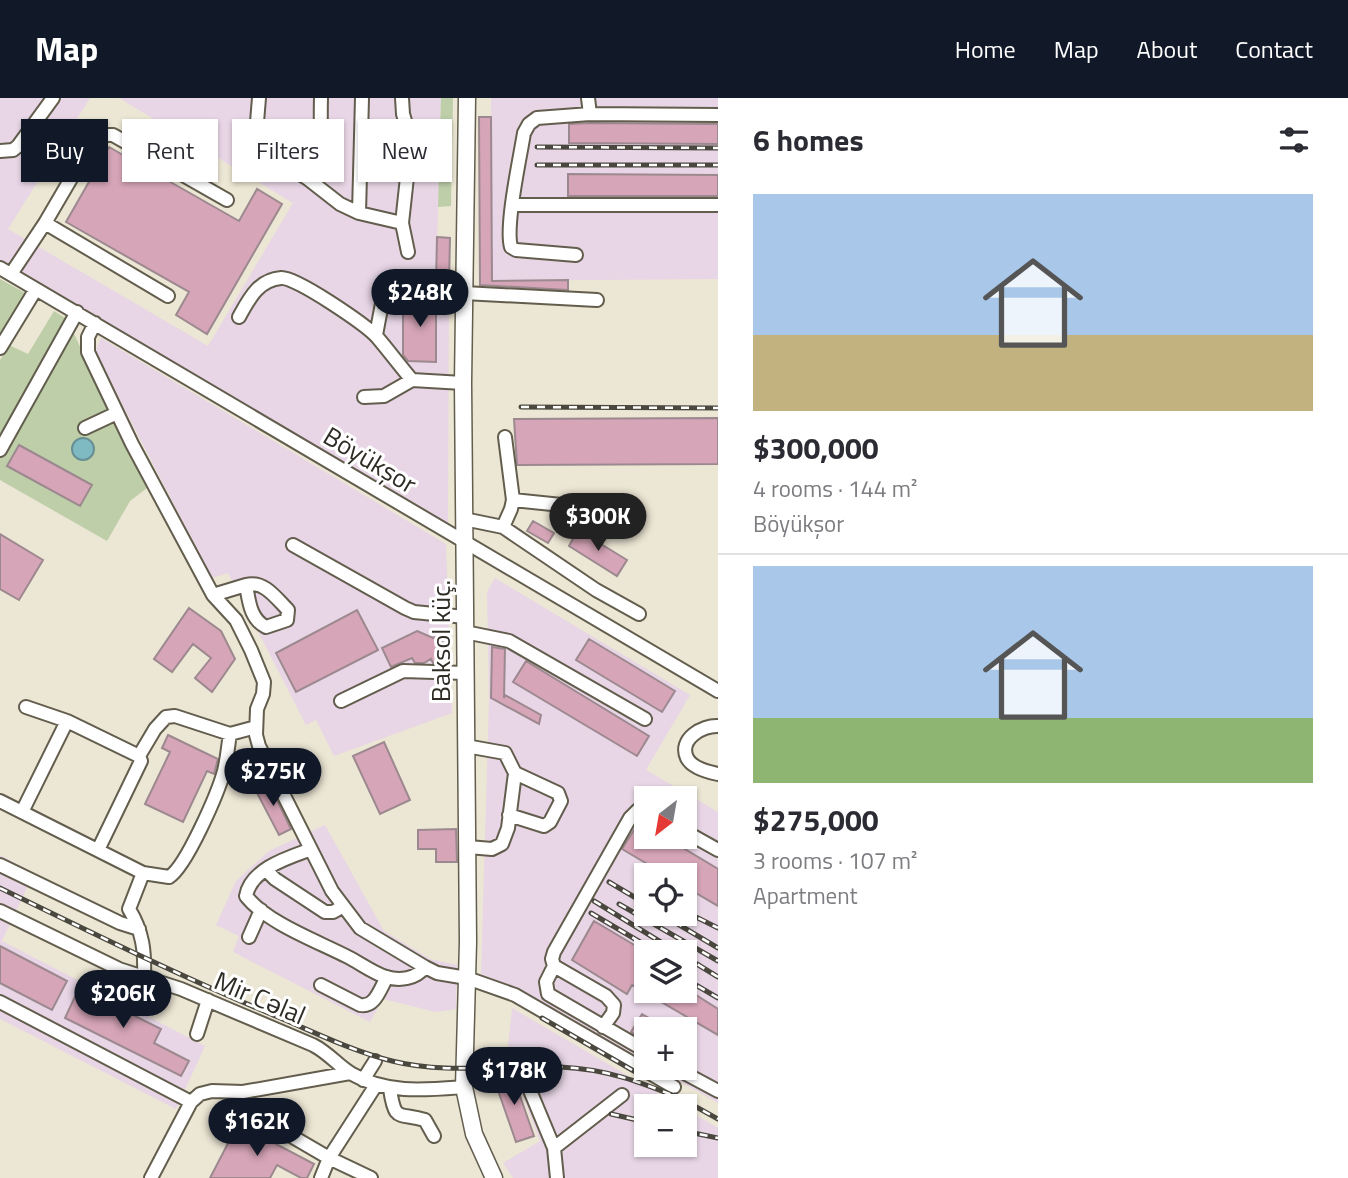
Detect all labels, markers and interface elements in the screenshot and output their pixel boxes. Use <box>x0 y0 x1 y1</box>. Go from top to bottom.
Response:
text: Map <box>35 24 98 74</box>
text: Home <box>955 31 1016 67</box>
text: Map <box>1054 31 1099 67</box>
text: About <box>1137 31 1197 67</box>
text: Contact <box>1235 31 1313 67</box>
text: 6 homes <box>753 117 864 163</box>
chip: Buy <box>21 119 108 182</box>
chip: Rent <box>122 119 218 182</box>
chip: Filters <box>232 119 344 182</box>
chip: New <box>358 119 452 182</box>
icon: filters <box>1275 121 1313 159</box>
icon: home <box>970 240 1096 366</box>
pin: $248K <box>371 270 469 329</box>
text: $248K <box>387 274 453 309</box>
street label: Böyükşor <box>316 416 424 503</box>
text: $300,000 <box>753 425 879 471</box>
text: 4 rooms · 144 m² <box>753 471 917 506</box>
pin: $300K <box>549 494 647 553</box>
text: $300K <box>565 498 631 533</box>
text: Böyükşor <box>753 506 844 541</box>
street label: Baksol küç. <box>421 580 460 702</box>
icon: home <box>970 612 1096 738</box>
pin: $275K <box>224 748 322 808</box>
text: $275K <box>240 753 306 788</box>
north arrow <box>634 786 696 849</box>
map controls <box>634 786 697 1157</box>
text: $275,000 <box>753 797 879 843</box>
text: 3 rooms · 107 m² <box>753 843 917 878</box>
button: locate <box>634 863 697 926</box>
text: Apartment <box>753 878 858 913</box>
button: layers <box>634 940 697 1003</box>
street label: Mir Cəlal <box>208 961 312 1034</box>
pin: $206K <box>74 970 172 1030</box>
text: $206K <box>90 975 156 1010</box>
button: + <box>634 1017 697 1080</box>
pin: $178K <box>465 1048 563 1107</box>
text: $178K <box>481 1052 547 1087</box>
button: − <box>634 1094 697 1157</box>
pin: $162K <box>208 1098 306 1158</box>
text: $162K <box>224 1103 290 1138</box>

